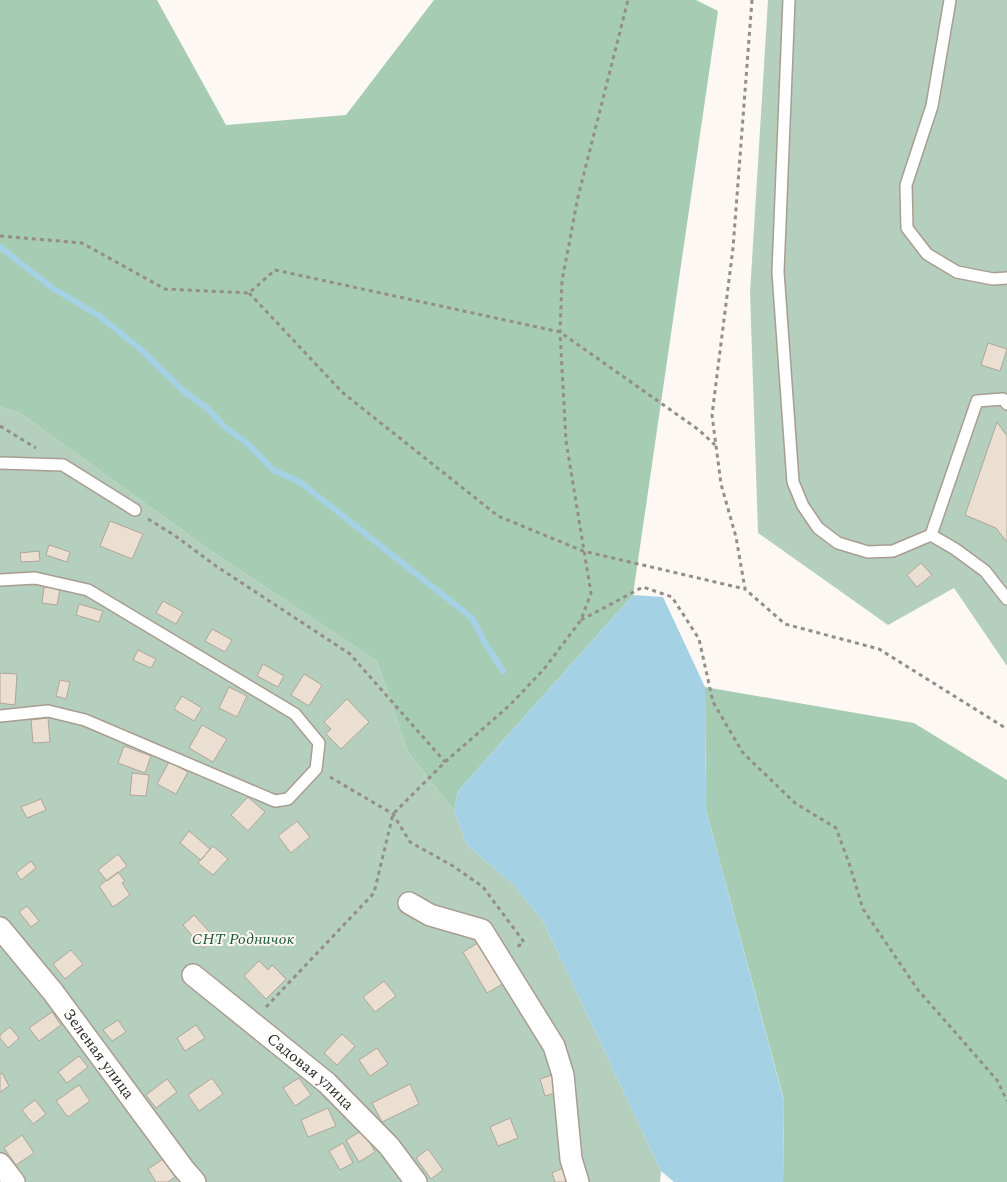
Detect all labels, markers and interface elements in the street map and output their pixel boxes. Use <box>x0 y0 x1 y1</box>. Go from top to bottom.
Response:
park label: СНТ Родничок <box>192 927 295 951</box>
street label: Зеленая улица <box>57 1003 140 1104</box>
street label: Садовая улица <box>261 1027 360 1116</box>

